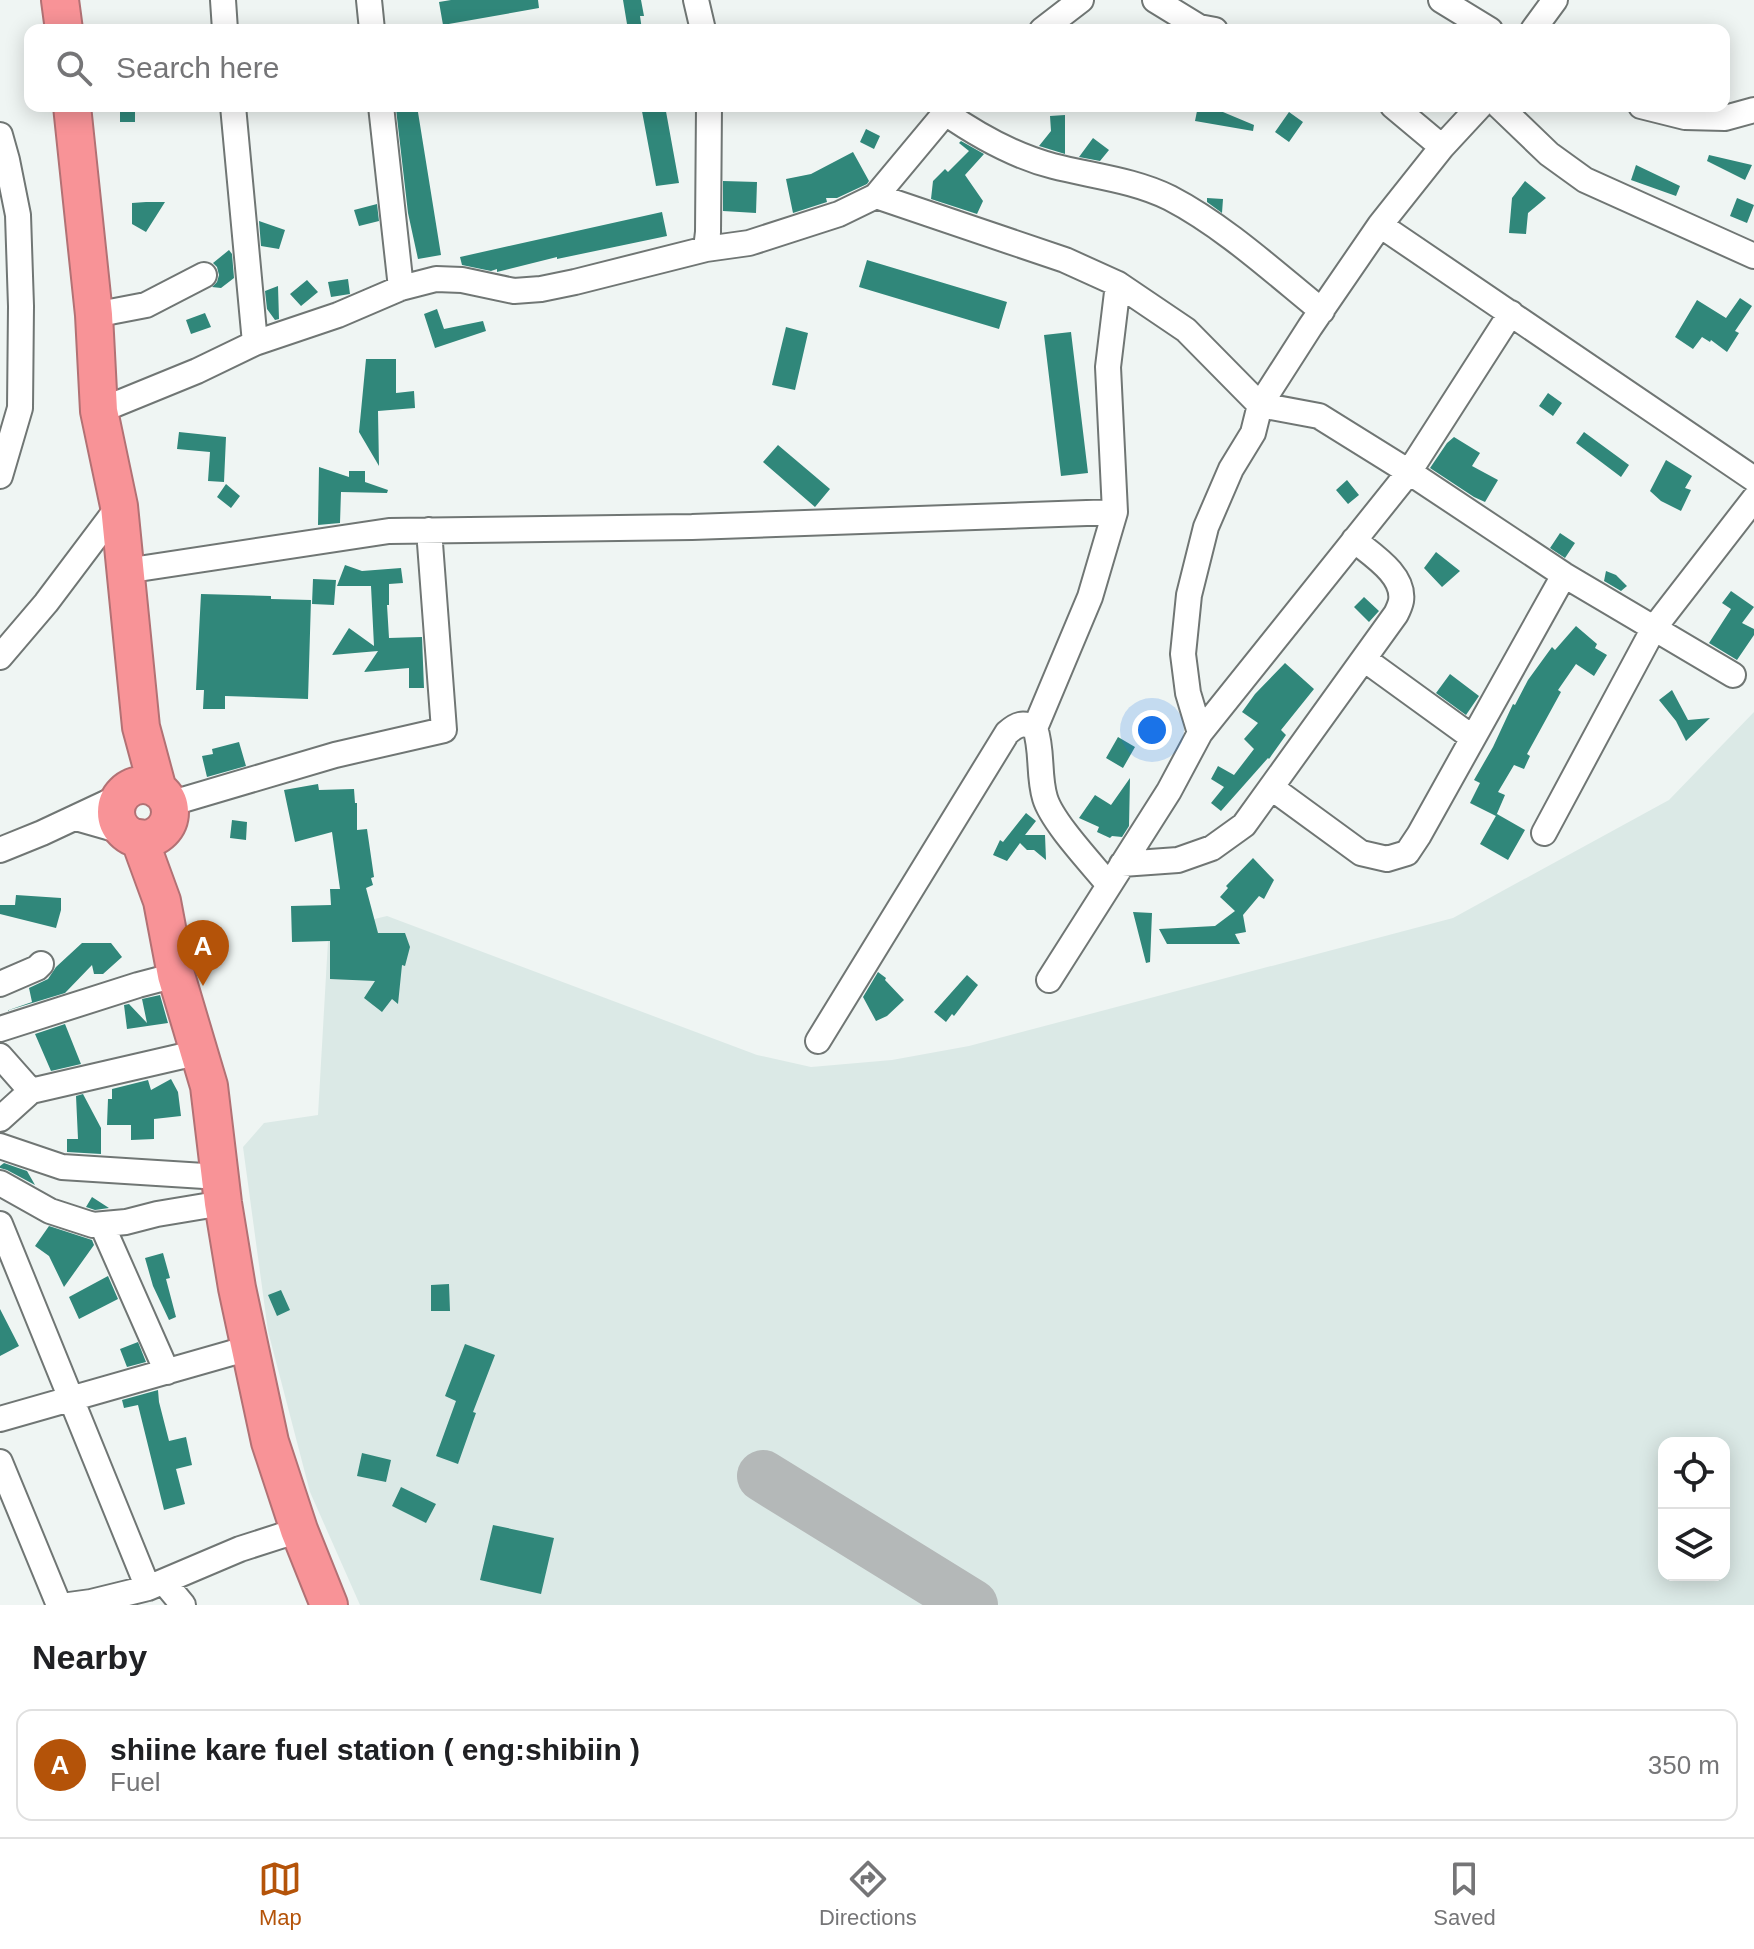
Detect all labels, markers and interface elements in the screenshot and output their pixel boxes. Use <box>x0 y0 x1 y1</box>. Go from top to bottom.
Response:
search box <box>24 24 1730 112</box>
icon: search <box>52 46 96 90</box>
text: Search here <box>116 51 279 84</box>
your location <box>1132 710 1172 750</box>
pin: A <box>177 920 229 986</box>
map controls <box>1658 1437 1730 1581</box>
button: locate <box>1658 1437 1730 1509</box>
button: layers <box>1658 1509 1730 1581</box>
text: Nearby <box>32 1638 147 1676</box>
text: shiine kare fuel station ( eng:shibiin ) <box>110 1733 640 1766</box>
text: A <box>51 1750 69 1780</box>
text: 350 m <box>1648 1750 1720 1780</box>
text: Fuel <box>110 1767 161 1797</box>
tab: Map <box>258 1857 302 1931</box>
tab: Directions <box>819 1857 917 1931</box>
tab: Saved <box>1433 1857 1496 1931</box>

